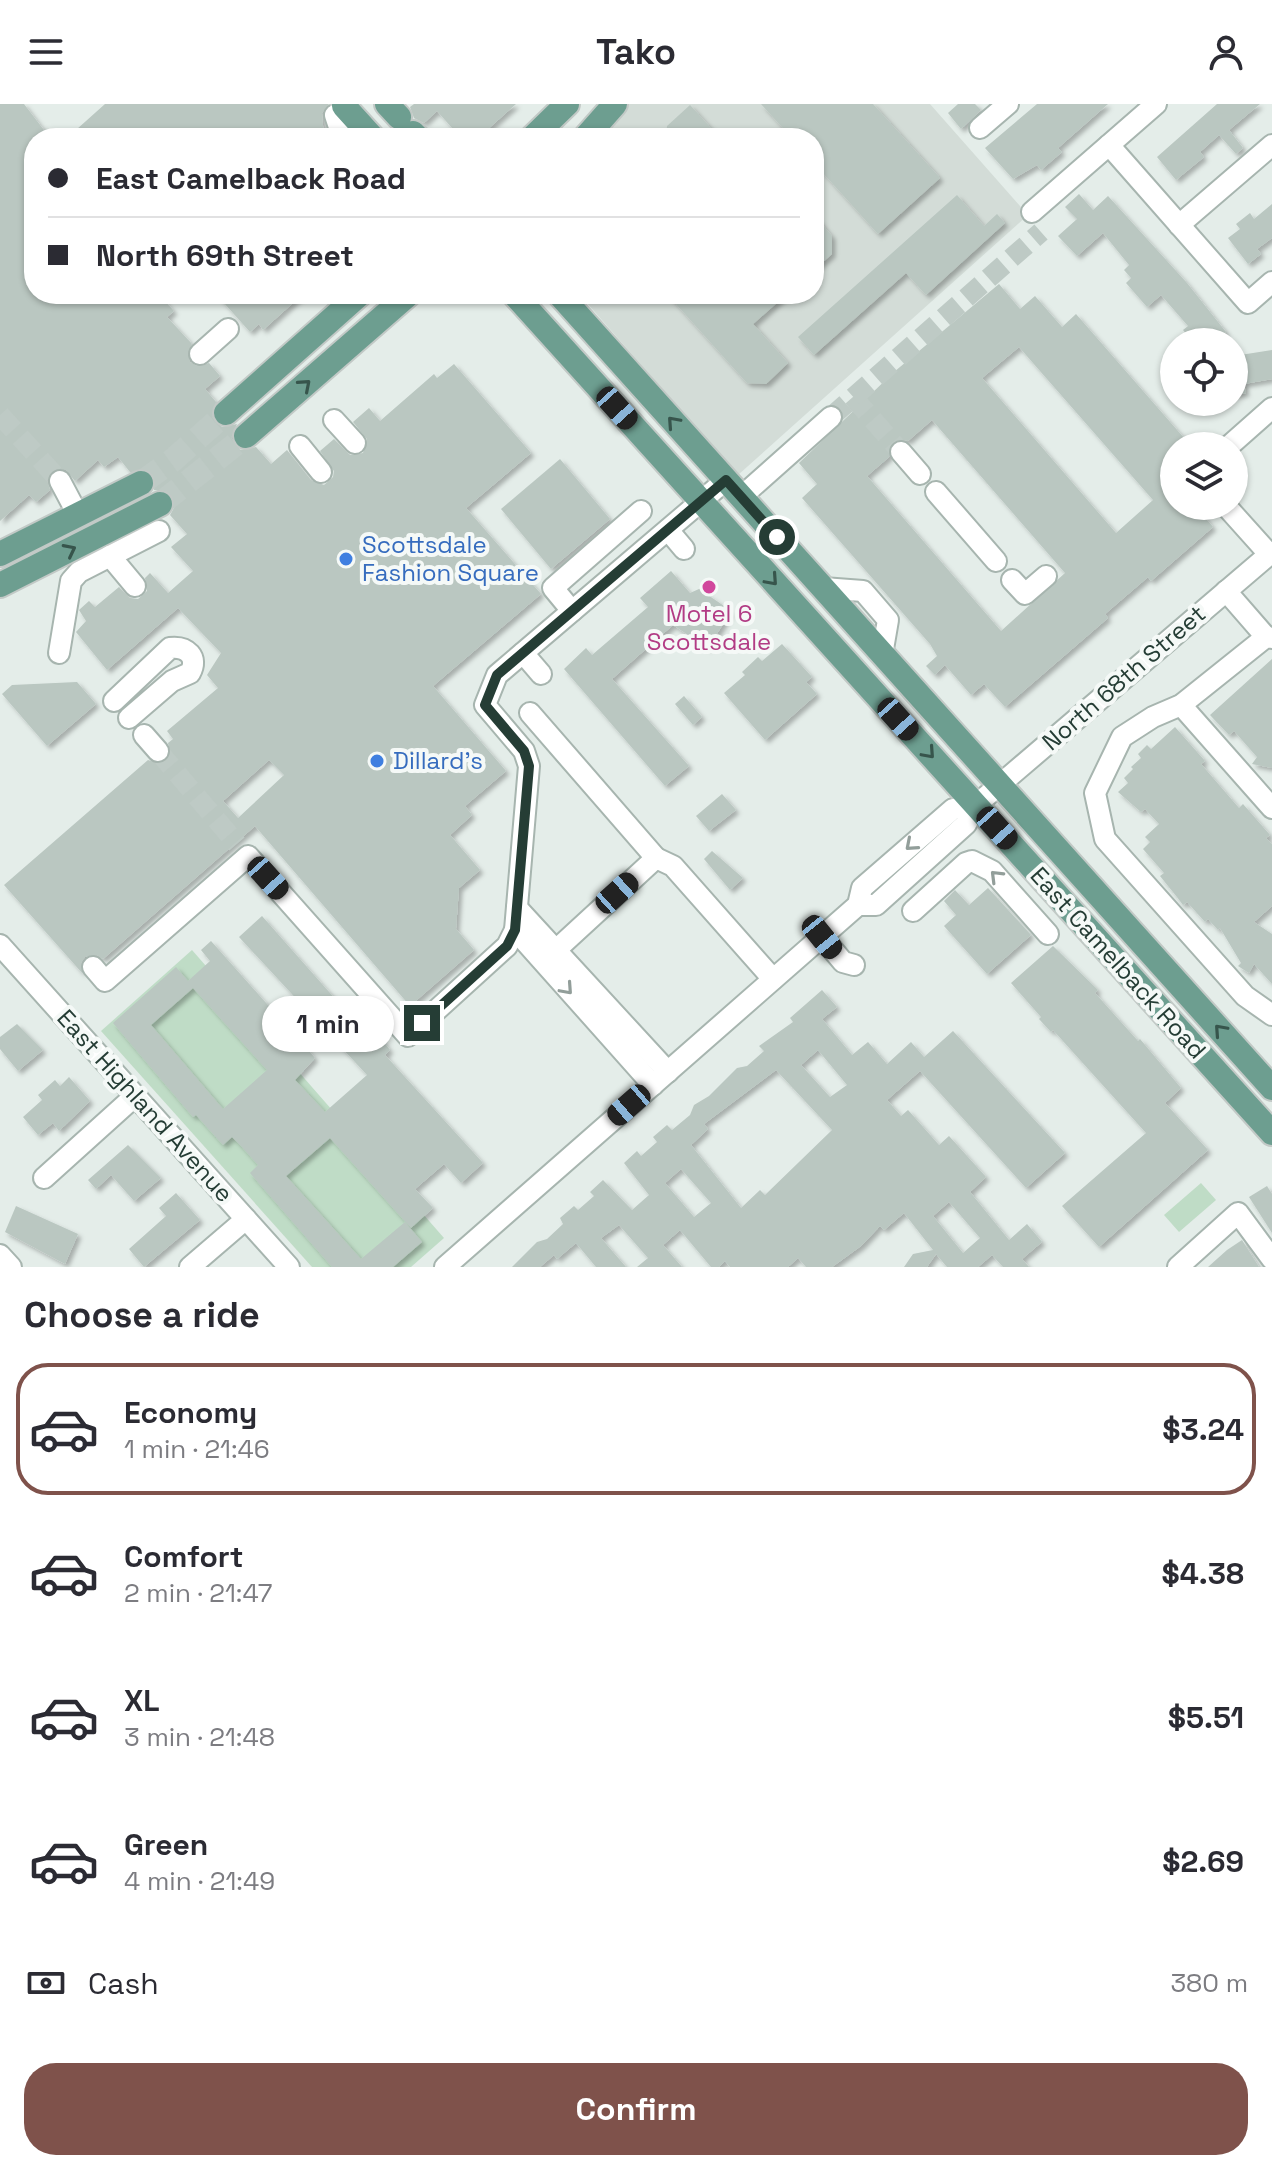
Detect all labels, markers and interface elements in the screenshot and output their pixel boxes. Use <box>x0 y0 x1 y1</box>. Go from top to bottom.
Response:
text: Tako <box>596 29 676 75</box>
icon: menu <box>24 30 68 74</box>
icon: person <box>1204 30 1248 74</box>
text: East Camelback Road <box>96 159 406 198</box>
text: North 69th Street <box>96 236 354 275</box>
map controls <box>1160 328 1248 520</box>
button: locate <box>1160 328 1248 416</box>
one-way arrow <box>296 380 311 395</box>
car <box>592 382 642 434</box>
one-way arrow <box>669 417 683 432</box>
button: layers <box>1160 432 1248 520</box>
route start <box>759 519 795 555</box>
place label: Scottsdale Fashion Square <box>362 529 539 588</box>
one-way arrow <box>61 544 76 559</box>
marker: Scottsdale Fashion Square <box>337 550 355 568</box>
one-way arrow <box>763 571 778 585</box>
marker: Motel 6 Scottsdale <box>700 578 718 596</box>
place label: Motel 6 Scottsdale <box>647 598 771 657</box>
street label: North 68th Street <box>1036 598 1212 757</box>
car <box>873 693 923 745</box>
one-way arrow <box>920 744 934 759</box>
place label: Dillard's <box>393 745 483 776</box>
marker: Dillard's <box>368 752 386 770</box>
car <box>972 802 1022 854</box>
one-way arrow <box>906 835 921 849</box>
car <box>243 852 293 904</box>
street label: East Camelback Road <box>1024 860 1213 1065</box>
car <box>591 868 643 918</box>
one-way arrow <box>991 871 1005 885</box>
car <box>798 911 846 963</box>
one-way arrow <box>558 979 572 994</box>
callout: 1 min <box>262 995 394 1051</box>
street label: East Highland Avenue <box>51 1003 240 1209</box>
route end <box>404 1005 440 1041</box>
text: 1 min <box>296 1007 360 1041</box>
one-way arrow <box>1215 1025 1229 1039</box>
car <box>603 1080 655 1130</box>
text: Choose a ride <box>24 1292 260 1338</box>
icon: car <box>28 1393 100 1465</box>
text: Economy <box>124 1393 257 1432</box>
text: $3.24 <box>1162 1410 1244 1449</box>
text: 1 min · 21:46 <box>124 1432 270 1466</box>
icon: car <box>28 1537 100 1609</box>
text: Comfort <box>124 1537 243 1576</box>
text: $4.38 <box>1162 1554 1244 1593</box>
text: 2 min · 21:47 <box>124 1576 272 1610</box>
icon: car <box>28 1681 100 1753</box>
text: XL <box>124 1681 160 1720</box>
text: $5.51 <box>1168 1698 1244 1737</box>
text: 3 min · 21:48 <box>124 1720 275 1754</box>
icon: car <box>28 1825 100 1897</box>
text: Green <box>124 1825 208 1864</box>
text: $2.69 <box>1162 1842 1244 1881</box>
text: 4 min · 21:49 <box>124 1864 275 1898</box>
icon: cash <box>24 1961 68 2005</box>
text: Cash <box>88 1964 159 2003</box>
text: 380 m <box>1170 1966 1248 2000</box>
button: Confirm <box>24 2063 1248 2155</box>

